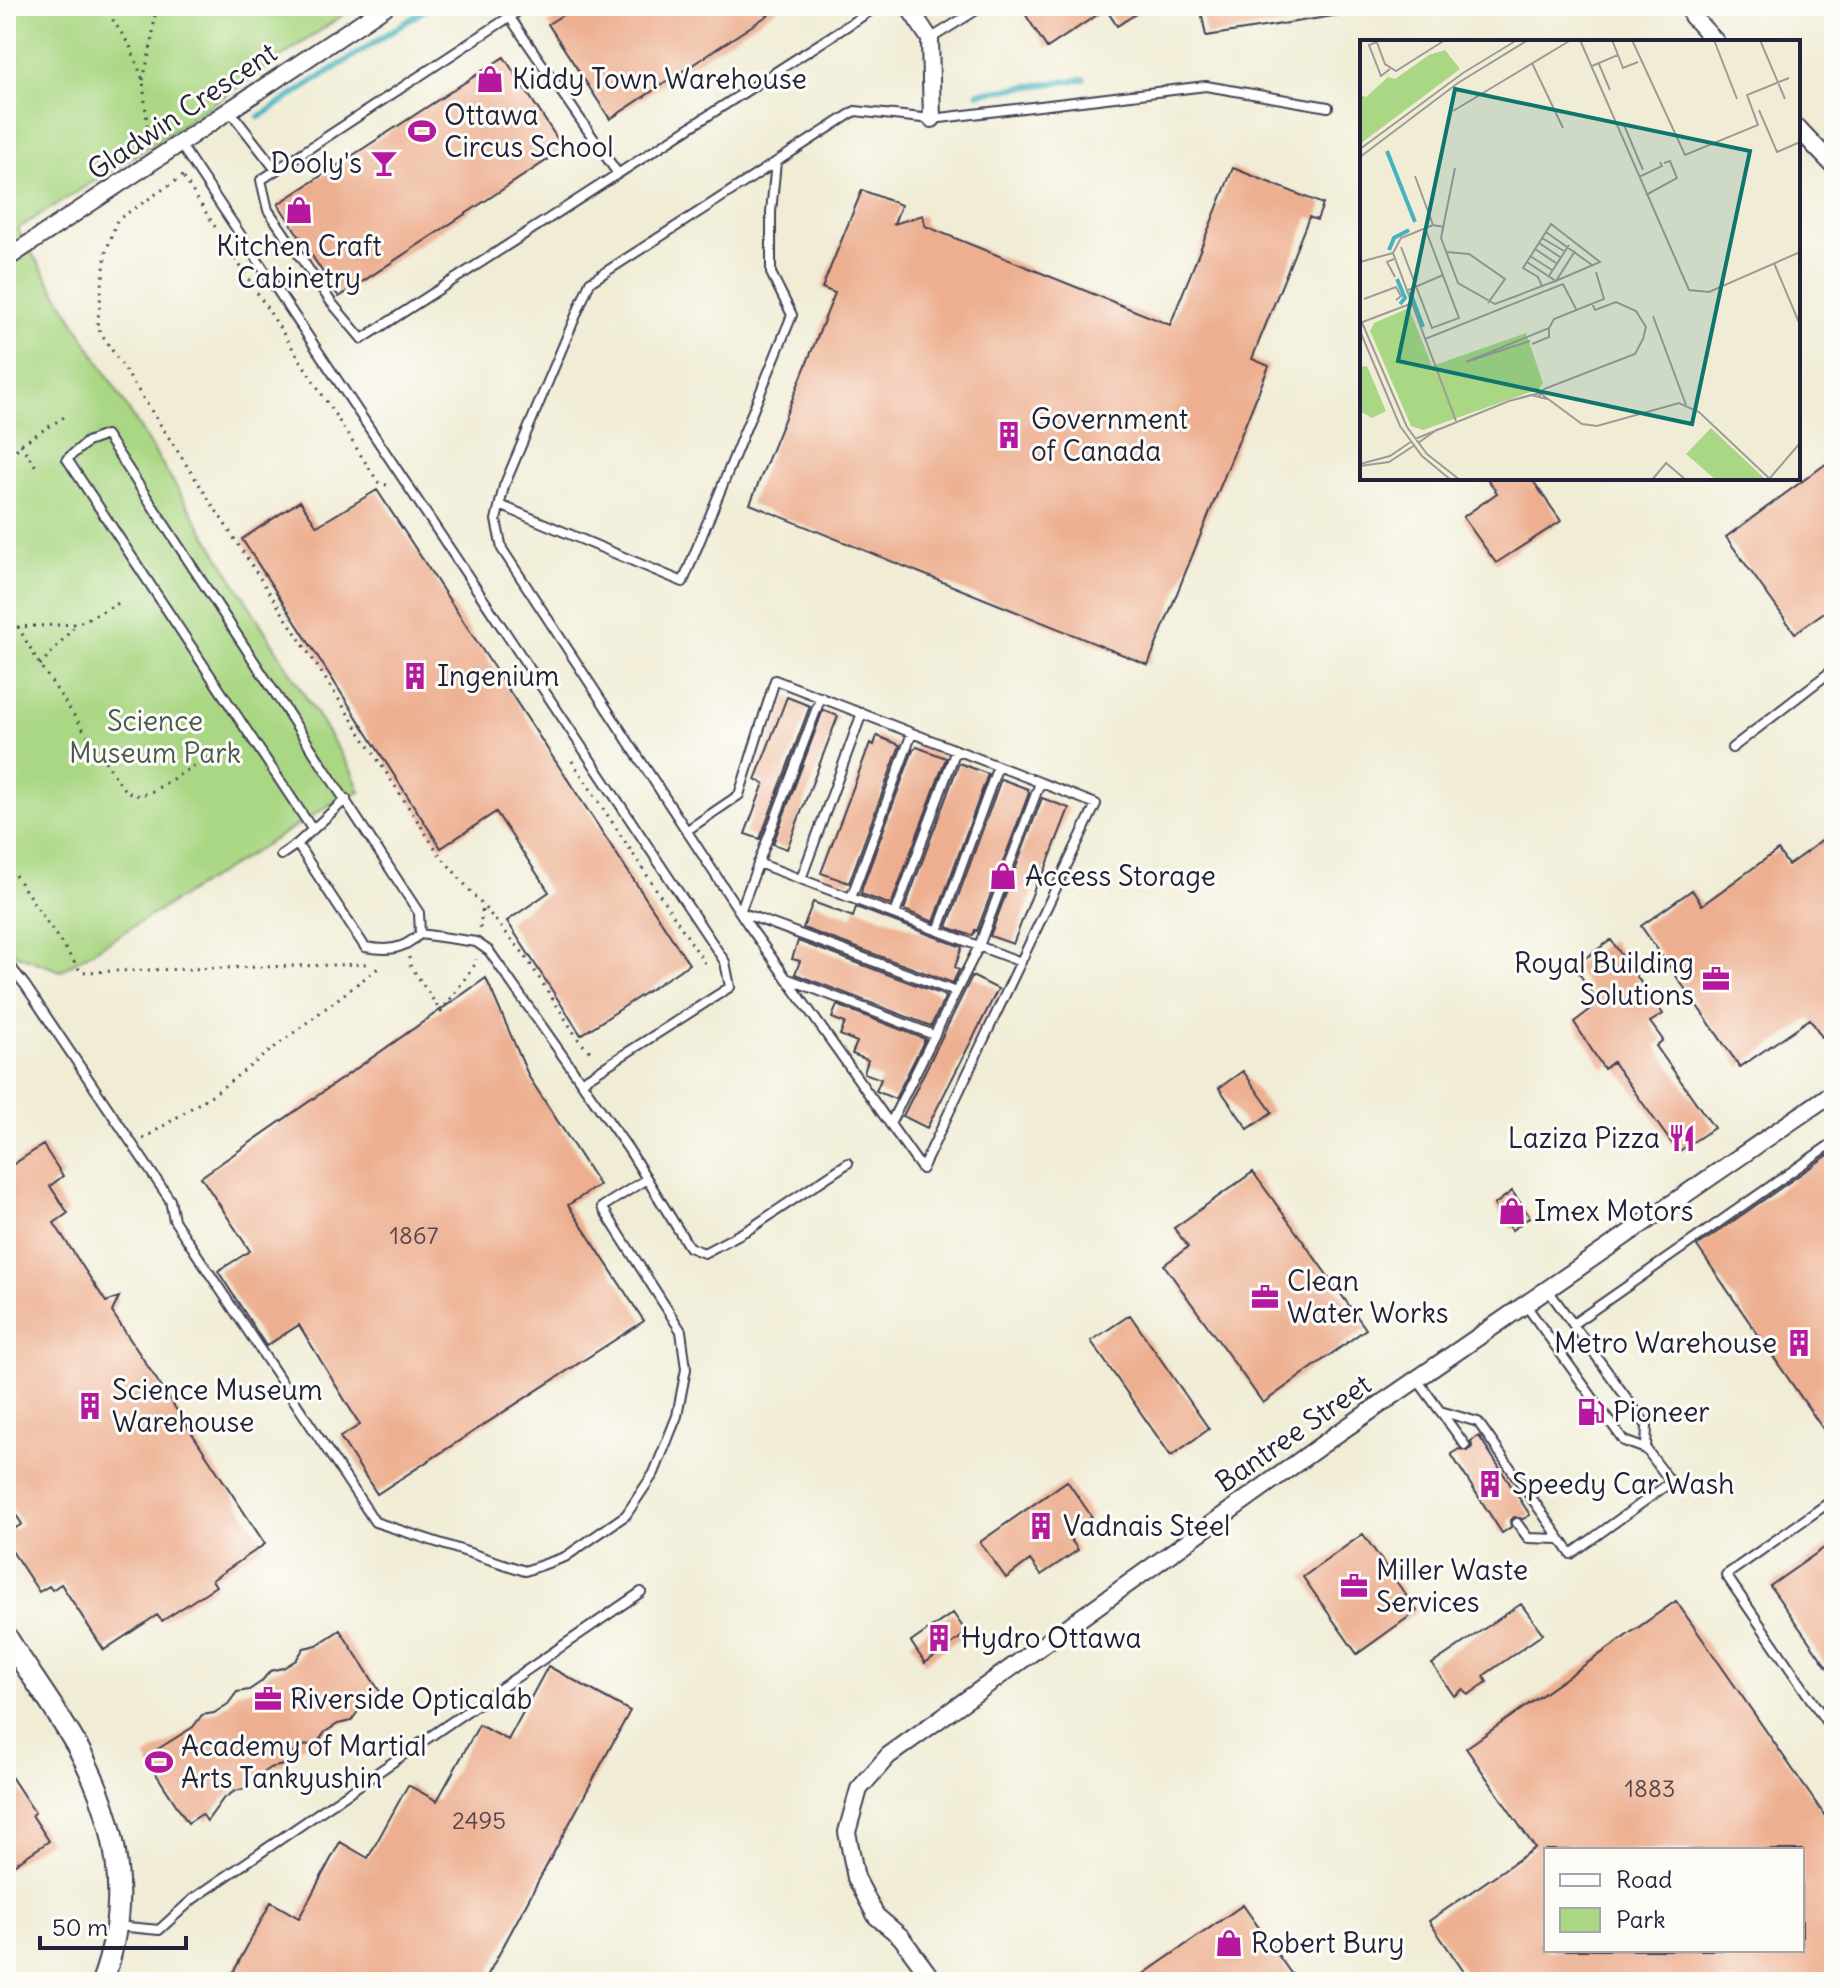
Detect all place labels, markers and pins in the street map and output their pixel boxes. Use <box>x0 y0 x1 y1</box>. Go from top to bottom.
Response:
place label: Kiddy Town Warehouse <box>512 61 807 97</box>
shop icon: Kiddy Town Warehouse <box>475 64 505 94</box>
place label: Ottawa Circus School <box>444 97 614 165</box>
sports icon: Ottawa Circus School <box>407 116 437 146</box>
place label: Dooly's <box>270 145 362 181</box>
bar icon: Dooly's <box>369 148 399 178</box>
shop icon: Kitchen Craft Cabinetry <box>284 195 314 225</box>
place label: Kitchen Craft Cabinetry <box>216 228 382 296</box>
place label: Government of Canada <box>1031 401 1188 469</box>
building icon: Government of Canada <box>994 420 1024 450</box>
place label: Ingenium <box>437 658 559 694</box>
building icon: Ingenium <box>400 661 430 691</box>
place label: Access Storage <box>1025 858 1216 894</box>
shop icon: Access Storage <box>988 861 1018 891</box>
place label: Royal Building Solutions <box>1514 945 1694 1013</box>
office icon: Royal Building Solutions <box>1701 964 1731 994</box>
place label: Laziza Pizza <box>1508 1120 1660 1156</box>
restaurant icon: Laziza Pizza <box>1667 1123 1697 1153</box>
place label: Imex Motors <box>1534 1193 1693 1229</box>
shop icon: Imex Motors <box>1497 1196 1527 1226</box>
place label: Clean Water Works <box>1287 1263 1448 1331</box>
office icon: Clean Water Works <box>1250 1282 1280 1312</box>
place label: Metro Warehouse <box>1554 1325 1777 1361</box>
building icon: Metro Warehouse <box>1784 1328 1814 1358</box>
place label: Science Museum Warehouse <box>112 1372 323 1440</box>
building icon: Science Museum Warehouse <box>75 1391 105 1421</box>
place label: Pioneer <box>1613 1394 1710 1430</box>
fuel station icon: Pioneer <box>1576 1397 1606 1427</box>
place label: Speedy Car Wash <box>1512 1466 1734 1502</box>
building icon: Speedy Car Wash <box>1475 1469 1505 1499</box>
place label: Vadnais Steel <box>1063 1508 1230 1544</box>
building icon: Vadnais Steel <box>1026 1511 1056 1541</box>
place label: Miller Waste Services <box>1376 1552 1528 1620</box>
office icon: Miller Waste Services <box>1339 1571 1369 1601</box>
place label: Hydro Ottawa <box>961 1620 1142 1656</box>
building icon: Hydro Ottawa <box>924 1623 954 1653</box>
place label: Riverside Opticalab <box>290 1681 532 1717</box>
office icon: Riverside Opticalab <box>253 1684 283 1714</box>
place label: Academy of Martial Arts Tankyushin <box>181 1728 427 1796</box>
sports icon: Academy of Martial Arts Tankyushin <box>144 1747 174 1777</box>
place label: Robert Bury <box>1251 1925 1404 1961</box>
shop icon: Robert Bury <box>1214 1928 1244 1958</box>

